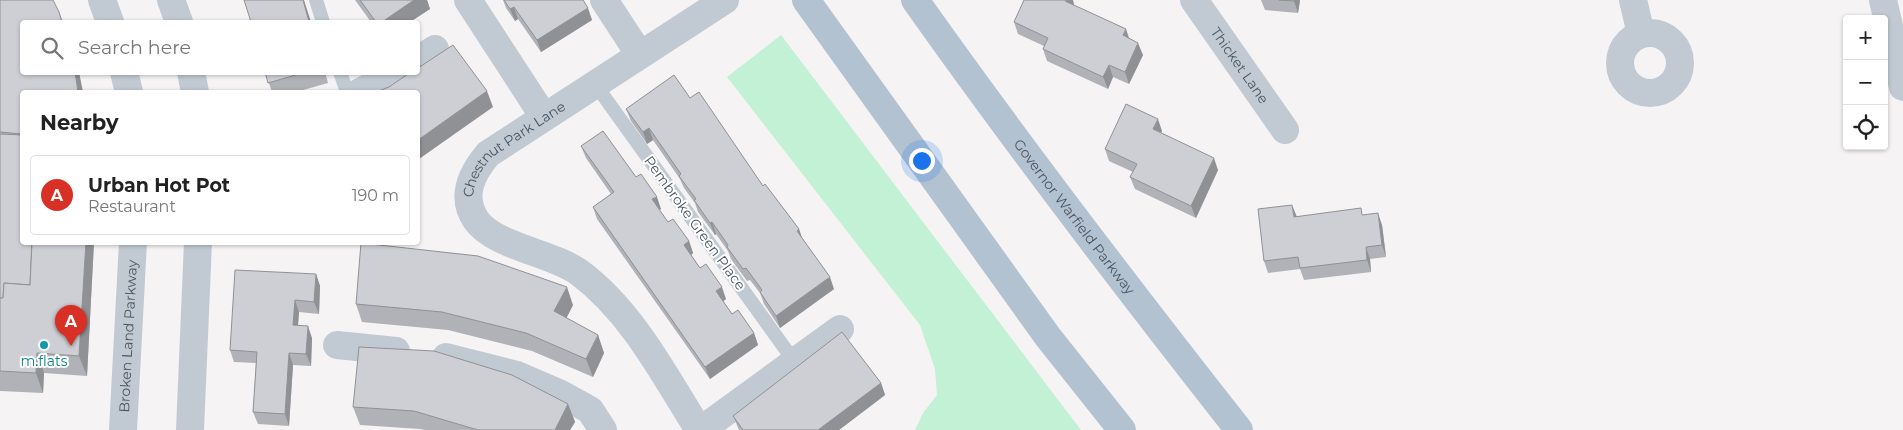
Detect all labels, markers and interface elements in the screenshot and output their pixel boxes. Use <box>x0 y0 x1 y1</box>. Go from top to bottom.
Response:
map controls <box>1843 15 1888 150</box>
button: + <box>1843 15 1888 60</box>
search box <box>20 20 420 75</box>
street label: Thicket Lane <box>1207 24 1273 107</box>
icon: search <box>38 34 66 62</box>
text: Search here <box>78 36 191 59</box>
button: − <box>1843 60 1888 105</box>
street label: Chestnut Park Lane <box>459 97 569 198</box>
button: locate <box>1843 105 1888 150</box>
text: Nearby <box>40 110 119 135</box>
street label: Governor Warfield Parkway <box>1010 135 1139 298</box>
your location <box>909 148 935 174</box>
street label: Pembroke Green Place <box>640 152 750 294</box>
text: Urban Hot Pot <box>88 174 230 197</box>
text: A <box>51 186 63 205</box>
text: 190 m <box>352 186 399 205</box>
text: Restaurant <box>88 197 176 216</box>
street label: Broken Land Parkway <box>115 259 141 413</box>
pin: A <box>55 305 87 346</box>
marker: m.flats <box>38 339 50 351</box>
place label: m.flats <box>20 352 68 370</box>

